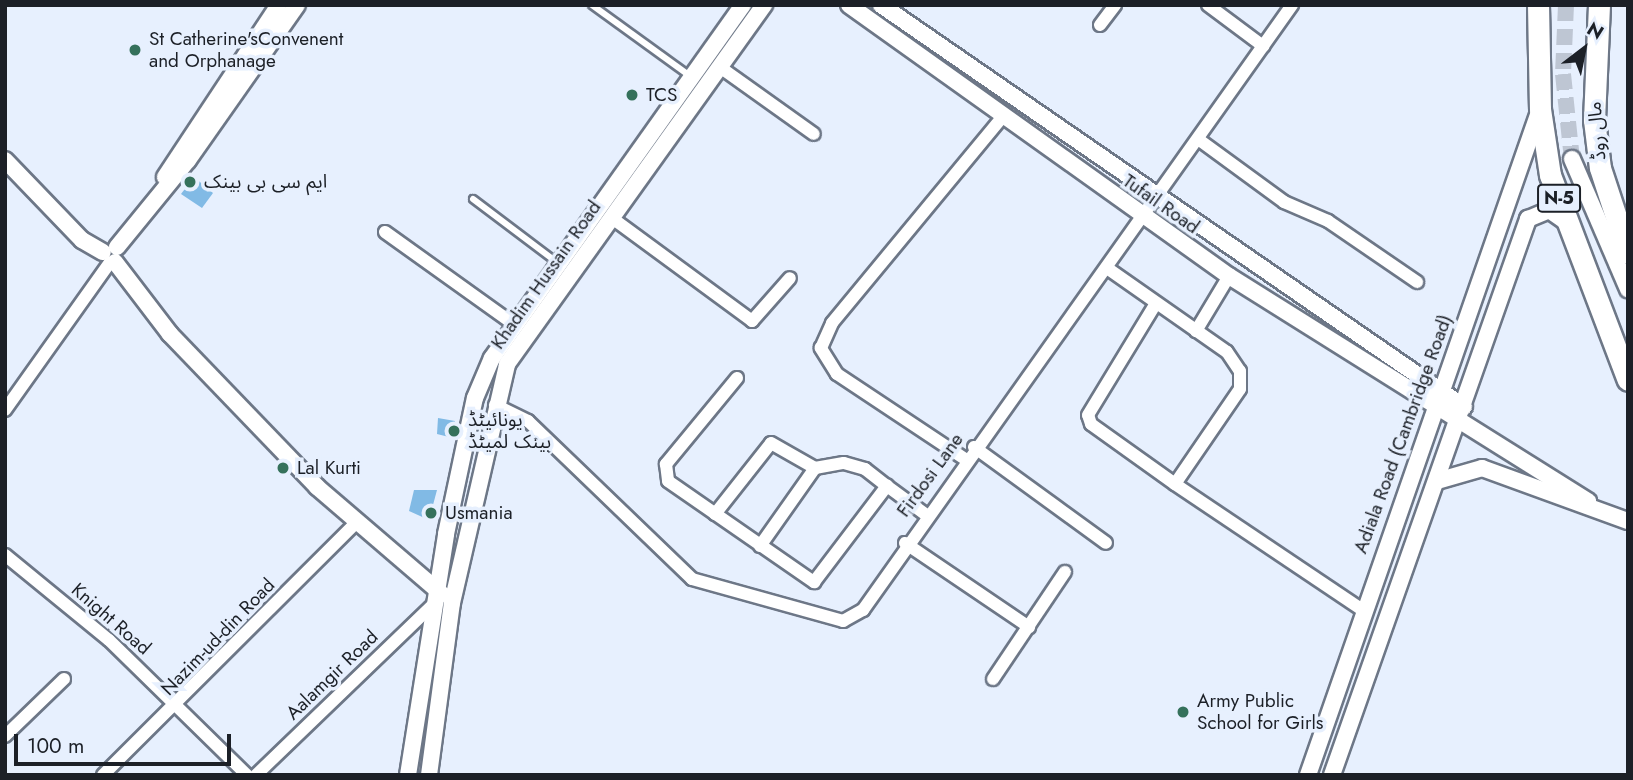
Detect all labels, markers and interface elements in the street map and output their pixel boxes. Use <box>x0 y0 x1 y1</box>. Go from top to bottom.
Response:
north arrow <box>1549 14 1619 84</box>
text: N <box>1582 15 1609 46</box>
place label: St Catherine'sConvenent and Orphanage <box>149 28 343 72</box>
marker: St Catherine'sConvenent and Orphanage <box>127 42 143 58</box>
place label: TCS <box>646 84 677 106</box>
marker: TCS <box>624 87 640 103</box>
street label: مال روڈ <box>1583 101 1611 161</box>
street label: Tufail Road <box>1118 169 1204 239</box>
place label: ایم سی بی بینک <box>204 171 327 193</box>
marker: ایم سی بی بینک <box>182 174 198 190</box>
road number: N-5 <box>1536 183 1582 212</box>
street label: Khadim Hussain Road <box>486 196 606 354</box>
street label: Adiala Road (Cambridge Road) <box>1349 311 1457 557</box>
place label: یونائیٹڈ بینک لمیٹڈ <box>468 409 551 453</box>
marker: یونائیٹڈ بینک لمیٹڈ <box>446 423 462 439</box>
street label: Firdosi Lane <box>892 429 968 521</box>
place label: Lal Kurti <box>297 457 361 479</box>
marker: Lal Kurti <box>275 460 291 476</box>
place label: Usmania <box>445 502 513 524</box>
marker: Usmania <box>423 505 439 521</box>
street label: Nazim-ud-din Road <box>156 574 280 700</box>
street label: Knight Road <box>67 578 155 660</box>
street label: Aalamgir Road <box>281 625 383 725</box>
place label: Army Public School for Girls <box>1197 690 1324 734</box>
marker: Army Public School for Girls <box>1175 704 1191 720</box>
scale bar <box>18 720 234 764</box>
text: 100 m <box>27 731 84 761</box>

